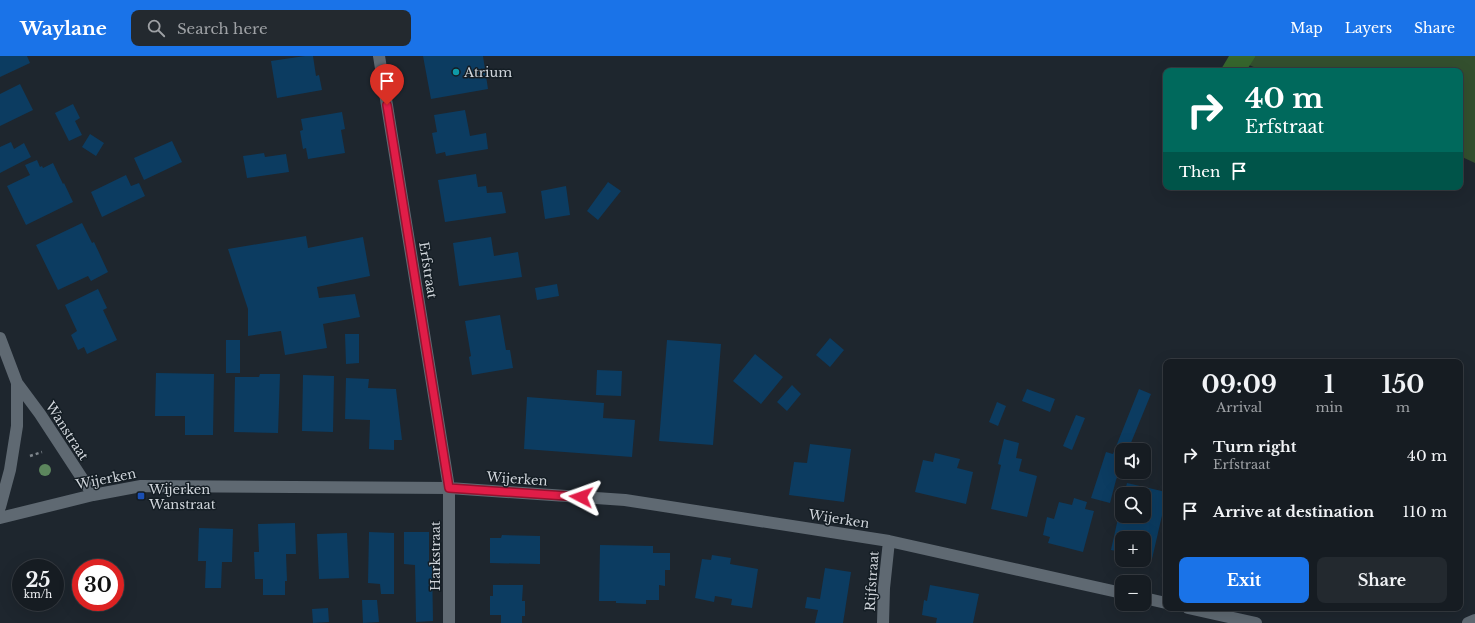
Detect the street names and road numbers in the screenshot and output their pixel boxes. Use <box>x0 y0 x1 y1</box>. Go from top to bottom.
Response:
street label: Erfstraat <box>415 240 441 300</box>
street label: Wanstraat <box>41 398 92 464</box>
street label: Wijerken <box>73 465 138 493</box>
street label: Wijerken <box>485 468 548 490</box>
street label: Wijerken <box>806 506 871 532</box>
street label: Harkstraat <box>427 521 444 591</box>
street label: Rijfstraat <box>861 550 883 612</box>

